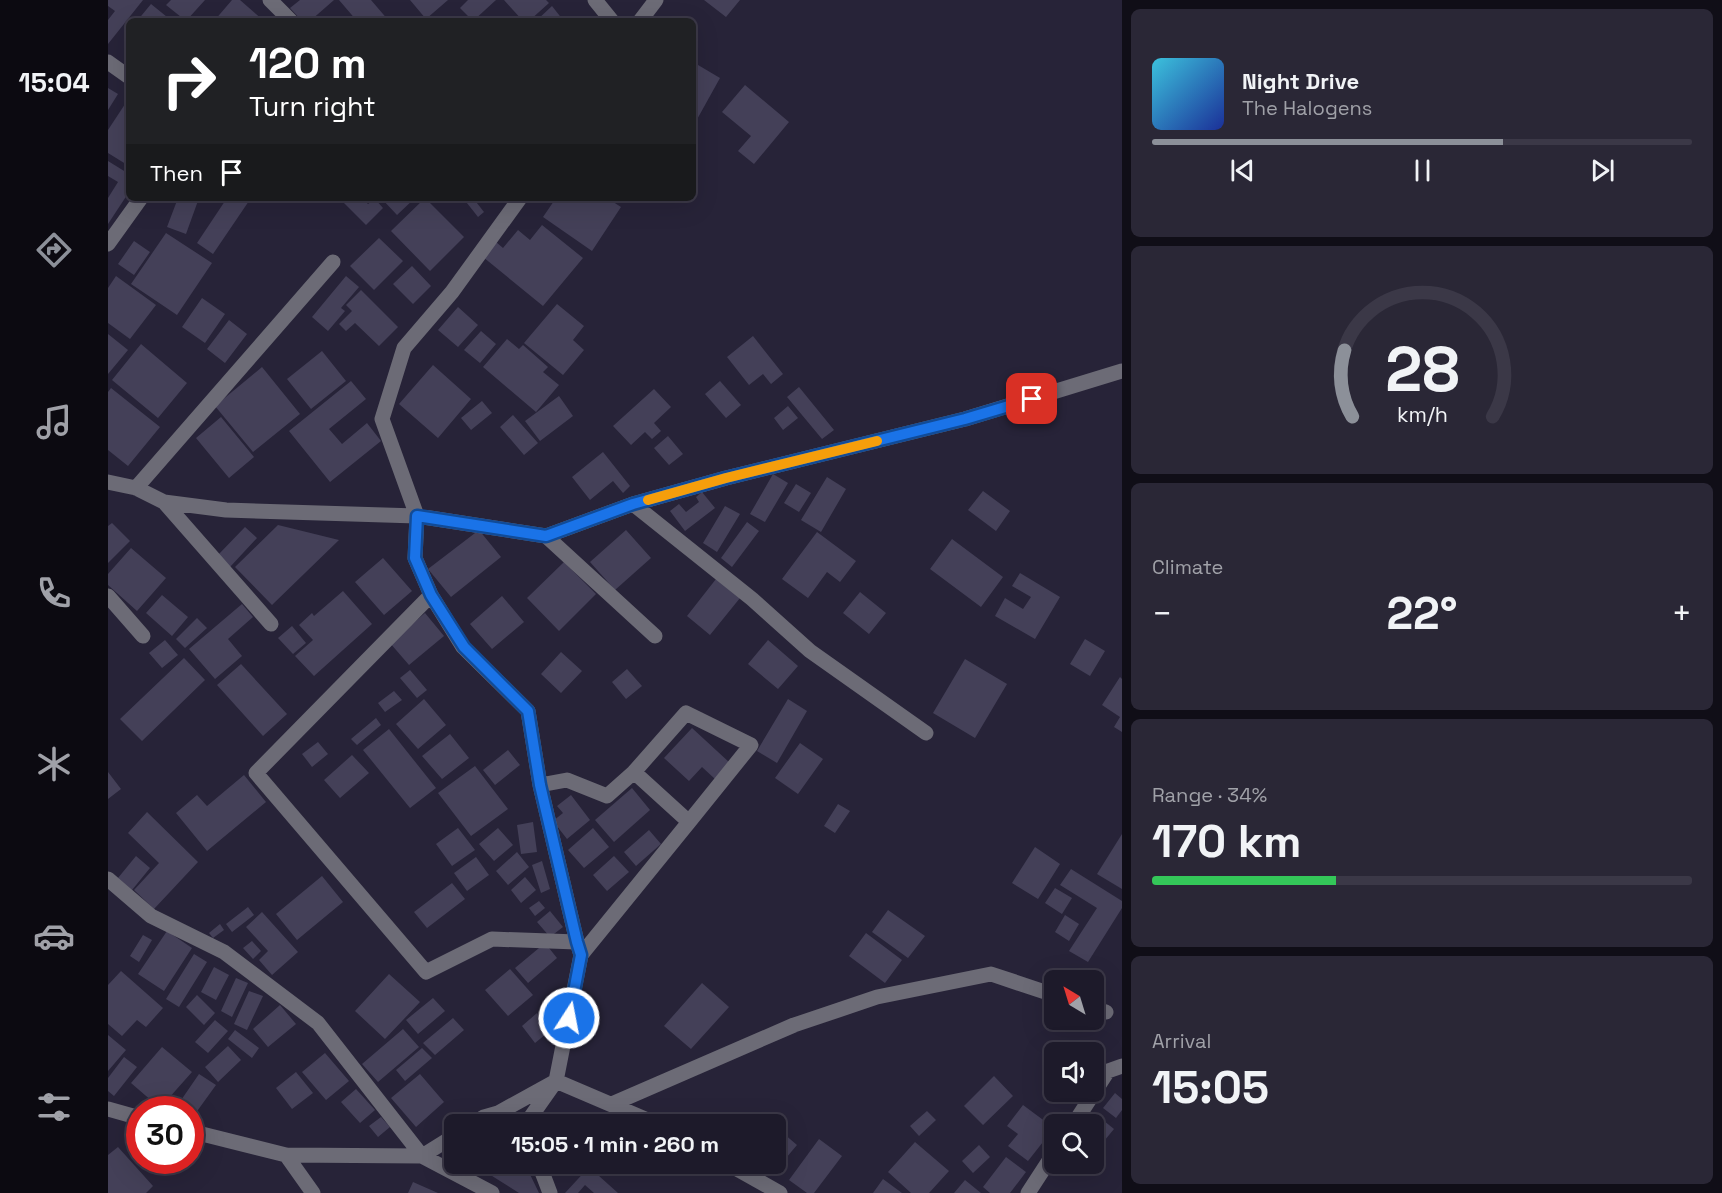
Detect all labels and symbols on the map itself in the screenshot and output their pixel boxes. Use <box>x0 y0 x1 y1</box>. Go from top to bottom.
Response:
pin <box>1006 373 1057 424</box>
north arrow <box>1044 970 1104 1030</box>
position arrow <box>537 986 601 1050</box>
speed limit sign: 30 <box>126 1096 204 1174</box>

